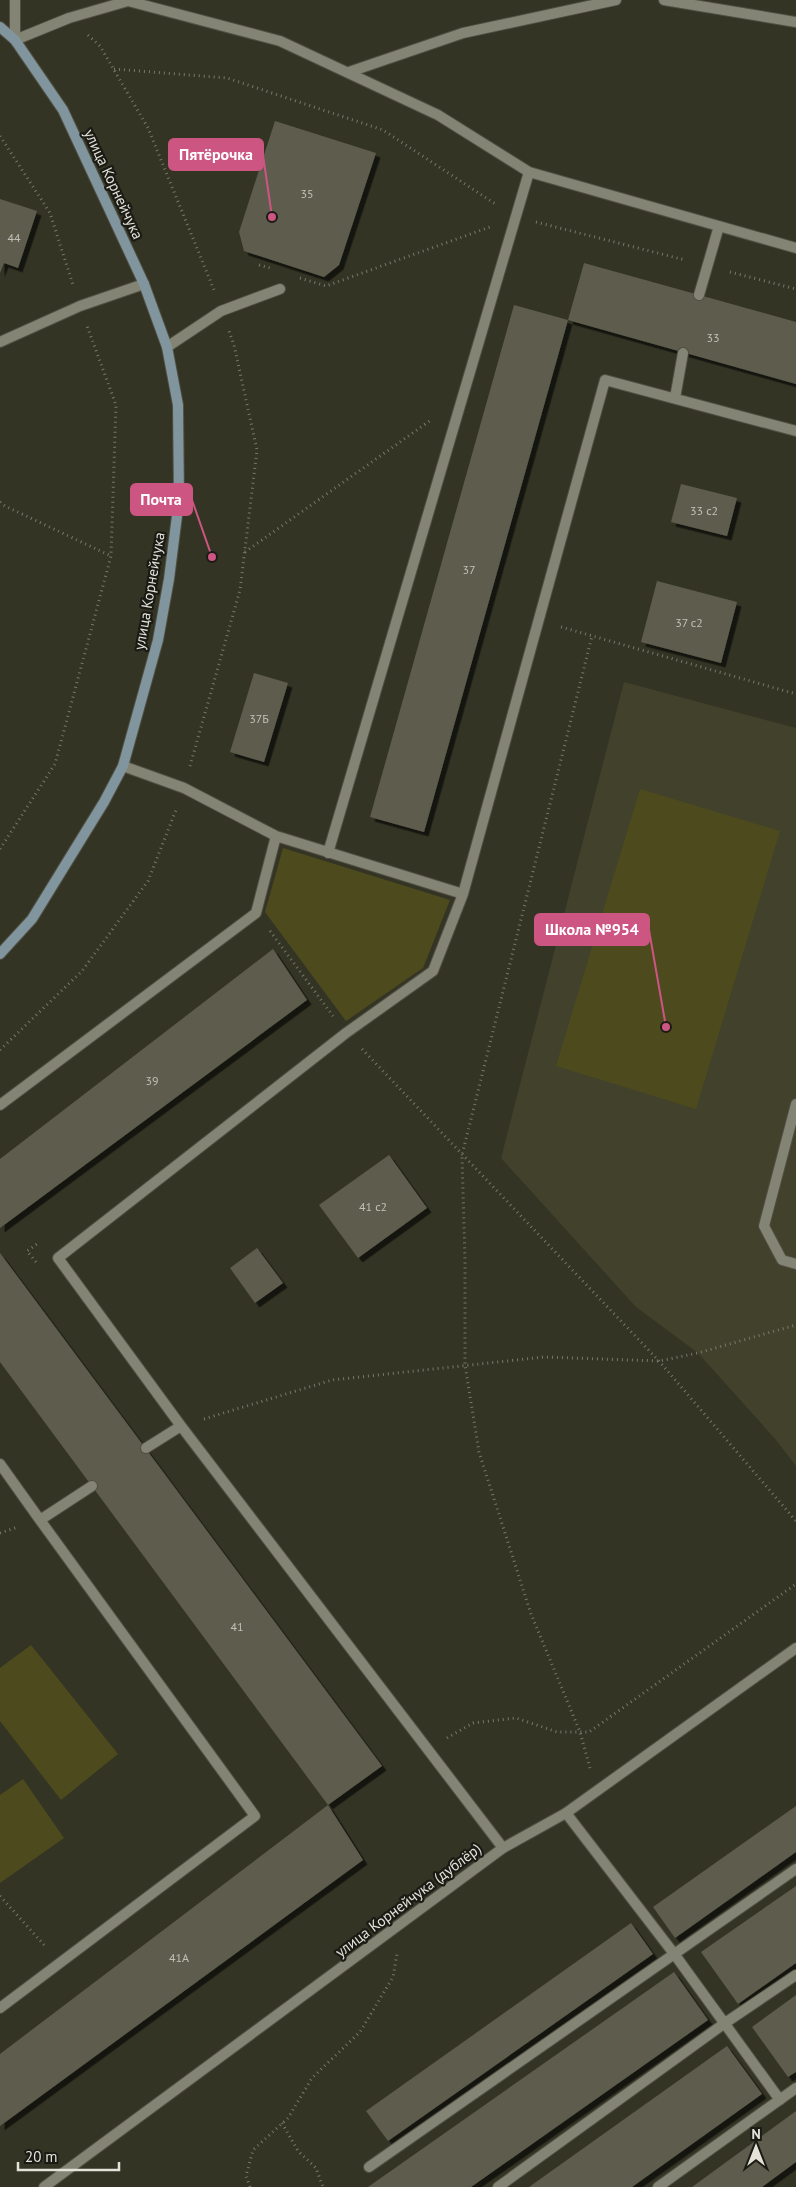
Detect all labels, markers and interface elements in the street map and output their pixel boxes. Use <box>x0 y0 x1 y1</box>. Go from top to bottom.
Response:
street label: улица Корнейчука <box>80 126 148 242</box>
callout: Пятёрочка <box>169 139 263 170</box>
text: Пятёрочка <box>179 144 253 164</box>
house number: 35 <box>300 186 314 201</box>
house number: 44 <box>7 230 21 245</box>
house number: 33 <box>706 330 720 345</box>
callout: Почта <box>131 484 192 515</box>
text: Почта <box>140 489 182 509</box>
house number: 33 с2 <box>690 503 718 518</box>
street label: улица Корнейчука <box>129 531 169 651</box>
house number: 37 <box>462 562 476 577</box>
house number: 37 с2 <box>675 615 703 630</box>
house number: 37Б <box>249 711 269 726</box>
callout: Школа №954 <box>535 914 649 945</box>
text: Школа №954 <box>545 919 639 939</box>
house number: 39 <box>145 1073 159 1088</box>
house number: 41 с2 <box>359 1199 387 1214</box>
house number: 41 <box>230 1619 244 1634</box>
street label: улица Корнейчука (дублёр) <box>331 1839 485 1961</box>
house number: 41А <box>169 1950 189 1965</box>
north arrow <box>731 2122 781 2172</box>
text: N <box>751 2125 761 2143</box>
scale bar <box>18 2140 119 2172</box>
text: 20 m <box>25 2147 58 2166</box>

